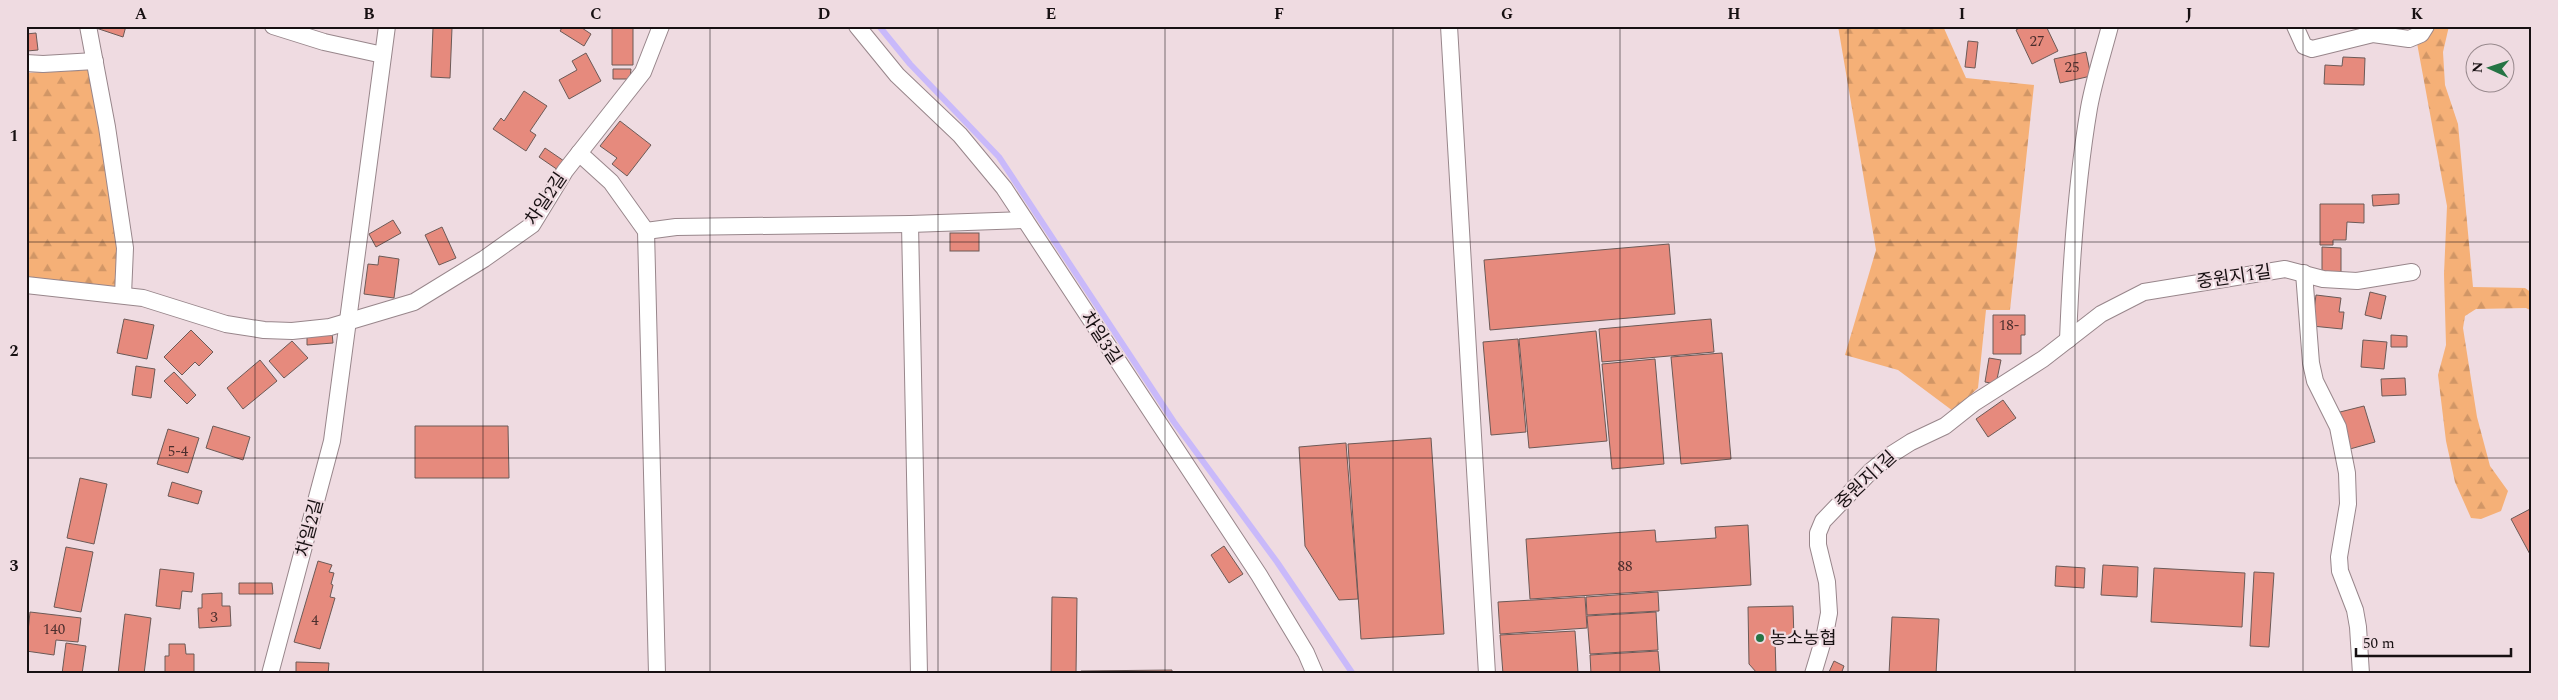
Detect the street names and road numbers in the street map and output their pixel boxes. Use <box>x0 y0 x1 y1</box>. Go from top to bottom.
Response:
street label: 차일2길 <box>518 167 574 231</box>
street label: 중원지1길 <box>2195 258 2273 296</box>
street label: 차일3길 <box>1074 306 1128 370</box>
street label: 중원지1길 <box>1829 444 1903 516</box>
street label: 차일2길 <box>289 496 331 560</box>

